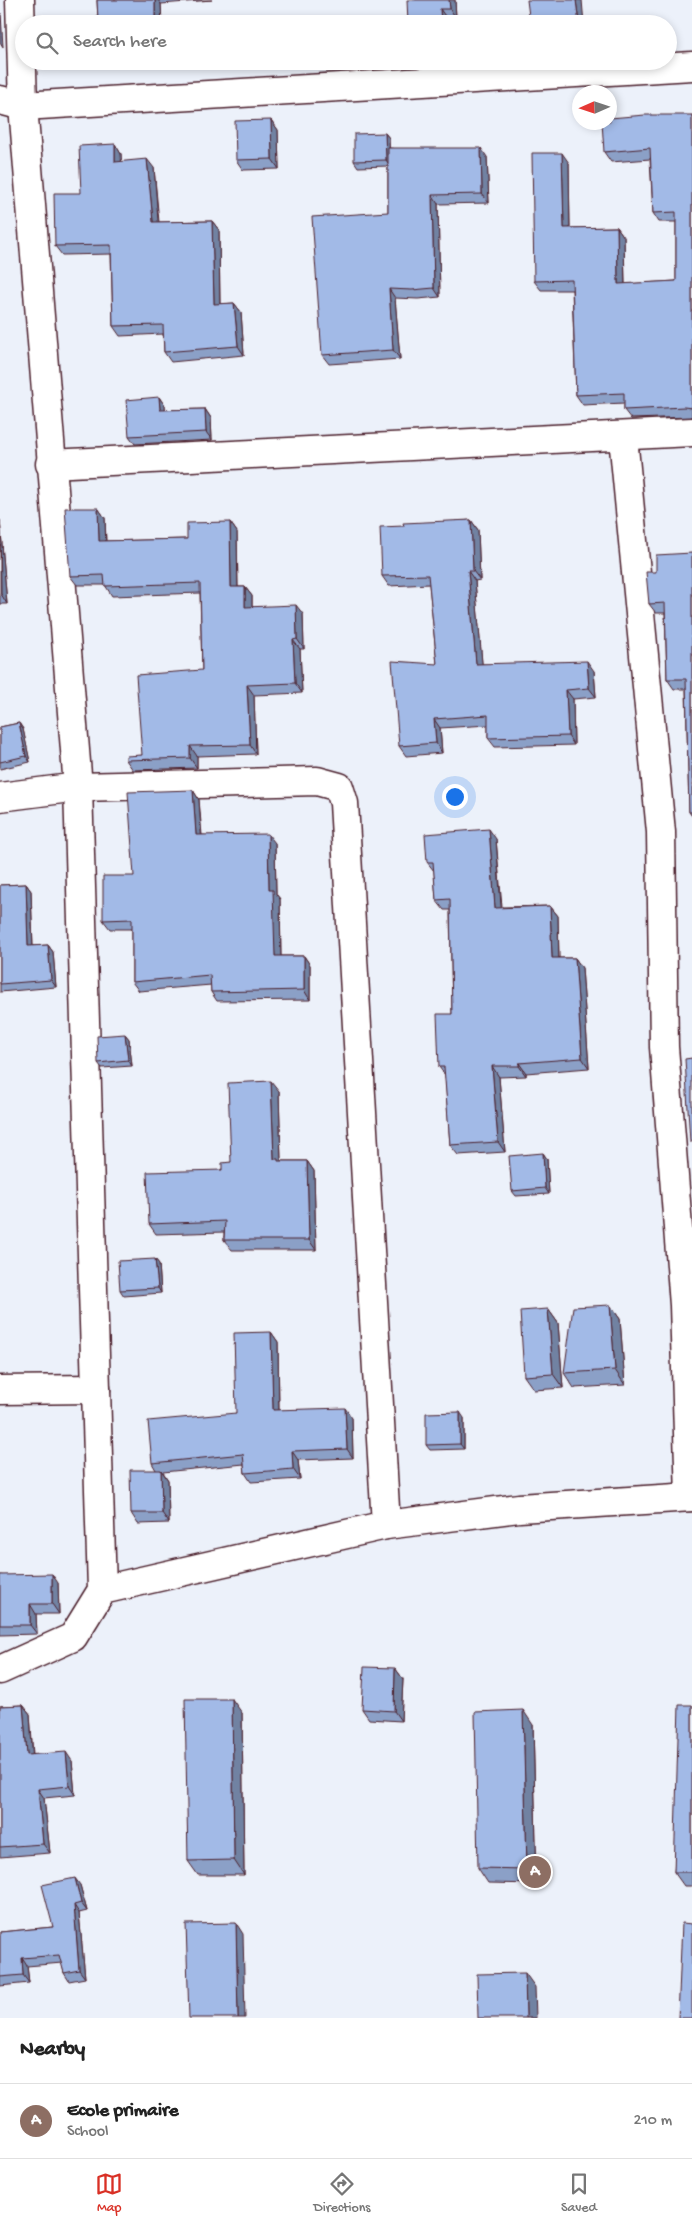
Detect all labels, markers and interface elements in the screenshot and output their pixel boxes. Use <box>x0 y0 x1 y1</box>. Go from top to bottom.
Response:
search box <box>15 15 677 70</box>
icon: search <box>33 29 61 57</box>
text: Search here <box>73 31 167 54</box>
north arrow <box>572 85 617 130</box>
your location <box>442 784 468 810</box>
pin: A <box>519 1853 551 1891</box>
text: Nearby <box>20 2038 85 2063</box>
text: Ecole primaire <box>67 2100 179 2123</box>
text: A <box>31 2112 41 2131</box>
text: 210 m <box>633 2112 672 2131</box>
text: School <box>67 2123 109 2142</box>
tab: Map <box>95 2170 123 2217</box>
tab: Directions <box>314 2170 371 2217</box>
tab: Saved <box>561 2170 597 2217</box>

